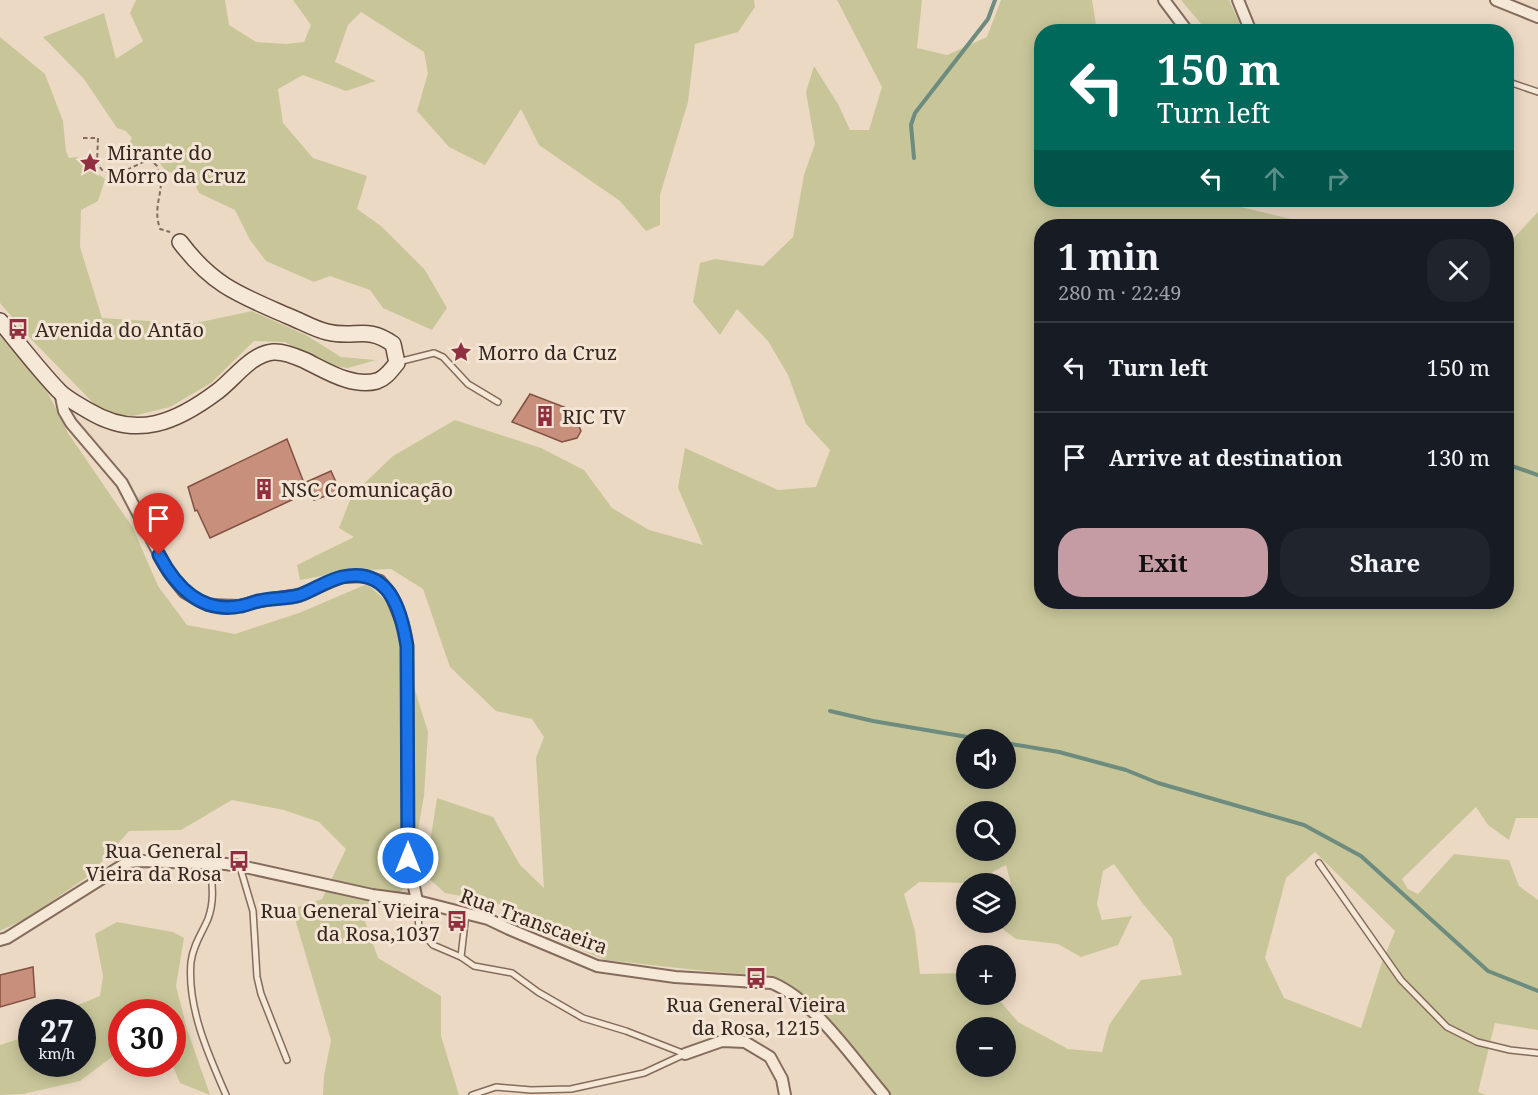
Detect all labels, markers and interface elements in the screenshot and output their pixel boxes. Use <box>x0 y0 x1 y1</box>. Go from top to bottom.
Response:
text: 150 m <box>1157 40 1281 97</box>
icon: left <box>1058 48 1136 126</box>
text: Turn left <box>1157 94 1270 131</box>
place label: Mirante do Morro da Cruz <box>107 139 246 189</box>
place icon: Mirante do Morro da Cruz <box>78 151 102 175</box>
icon: left <box>1195 162 1228 195</box>
icon: ahead <box>1258 162 1291 195</box>
icon: right <box>1321 162 1354 195</box>
text: 1 min <box>1058 232 1160 281</box>
button: close <box>1427 239 1490 302</box>
text: 280 m · 22:49 <box>1058 279 1181 306</box>
place label: Avenida do Antão <box>35 316 204 343</box>
bus stop icon: Avenida do Antão <box>6 317 30 341</box>
place label: Morro da Cruz <box>478 339 617 366</box>
place icon: Morro da Cruz <box>449 340 473 364</box>
icon: left <box>1058 351 1091 384</box>
text: Turn left <box>1109 352 1208 382</box>
text: 150 m <box>1427 352 1490 382</box>
place label: RIC TV <box>562 403 626 430</box>
building icon: RIC TV <box>533 404 557 428</box>
icon: arrive <box>1058 441 1091 474</box>
text: Arrive at destination <box>1109 442 1343 472</box>
text: 130 m <box>1427 442 1490 472</box>
place label: NSC Comunicação <box>281 476 453 503</box>
building icon: NSC Comunicação <box>252 477 276 501</box>
pin <box>133 493 184 555</box>
icon: arrive <box>142 502 175 535</box>
button: Exit <box>1058 528 1268 597</box>
button: Share <box>1280 528 1490 597</box>
map controls <box>956 729 1016 1077</box>
button: sound <box>956 729 1016 789</box>
button: search <box>956 801 1016 861</box>
position arrow <box>376 826 440 890</box>
place label: Rua General Vieira da Rosa <box>86 837 222 887</box>
bus stop icon: Rua General Vieira da Rosa <box>227 849 251 873</box>
button: layers <box>956 873 1016 933</box>
street label: Rua Transcaeira <box>456 882 612 960</box>
place label: Rua General Vieira da Rosa,1037 <box>260 897 440 947</box>
bus stop icon: Rua General Vieira da Rosa,1037 <box>445 909 469 933</box>
button: + <box>956 945 1016 1005</box>
bus stop icon: Rua General Vieira da Rosa, 1215 <box>744 966 768 990</box>
place label: Rua General Vieira da Rosa, 1215 <box>666 991 846 1041</box>
speed limit sign: 30 <box>108 999 186 1077</box>
text: 27 <box>40 1010 74 1051</box>
button: − <box>956 1017 1016 1077</box>
text: km/h <box>39 1043 75 1063</box>

